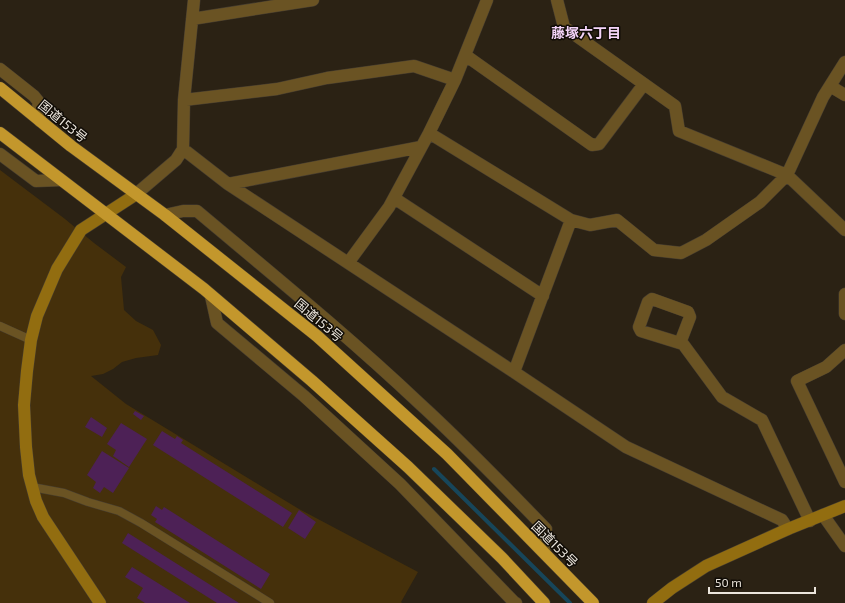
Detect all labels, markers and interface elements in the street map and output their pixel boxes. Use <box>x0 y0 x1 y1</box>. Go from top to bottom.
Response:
district label: 藤塚六丁目 <box>551 24 621 41</box>
street label: 国道153号 <box>35 96 91 146</box>
street label: 国道153号 <box>291 295 347 345</box>
street label: 国道153号 <box>529 518 581 570</box>
scale bar <box>709 569 815 595</box>
text: 50 m <box>715 575 742 589</box>

